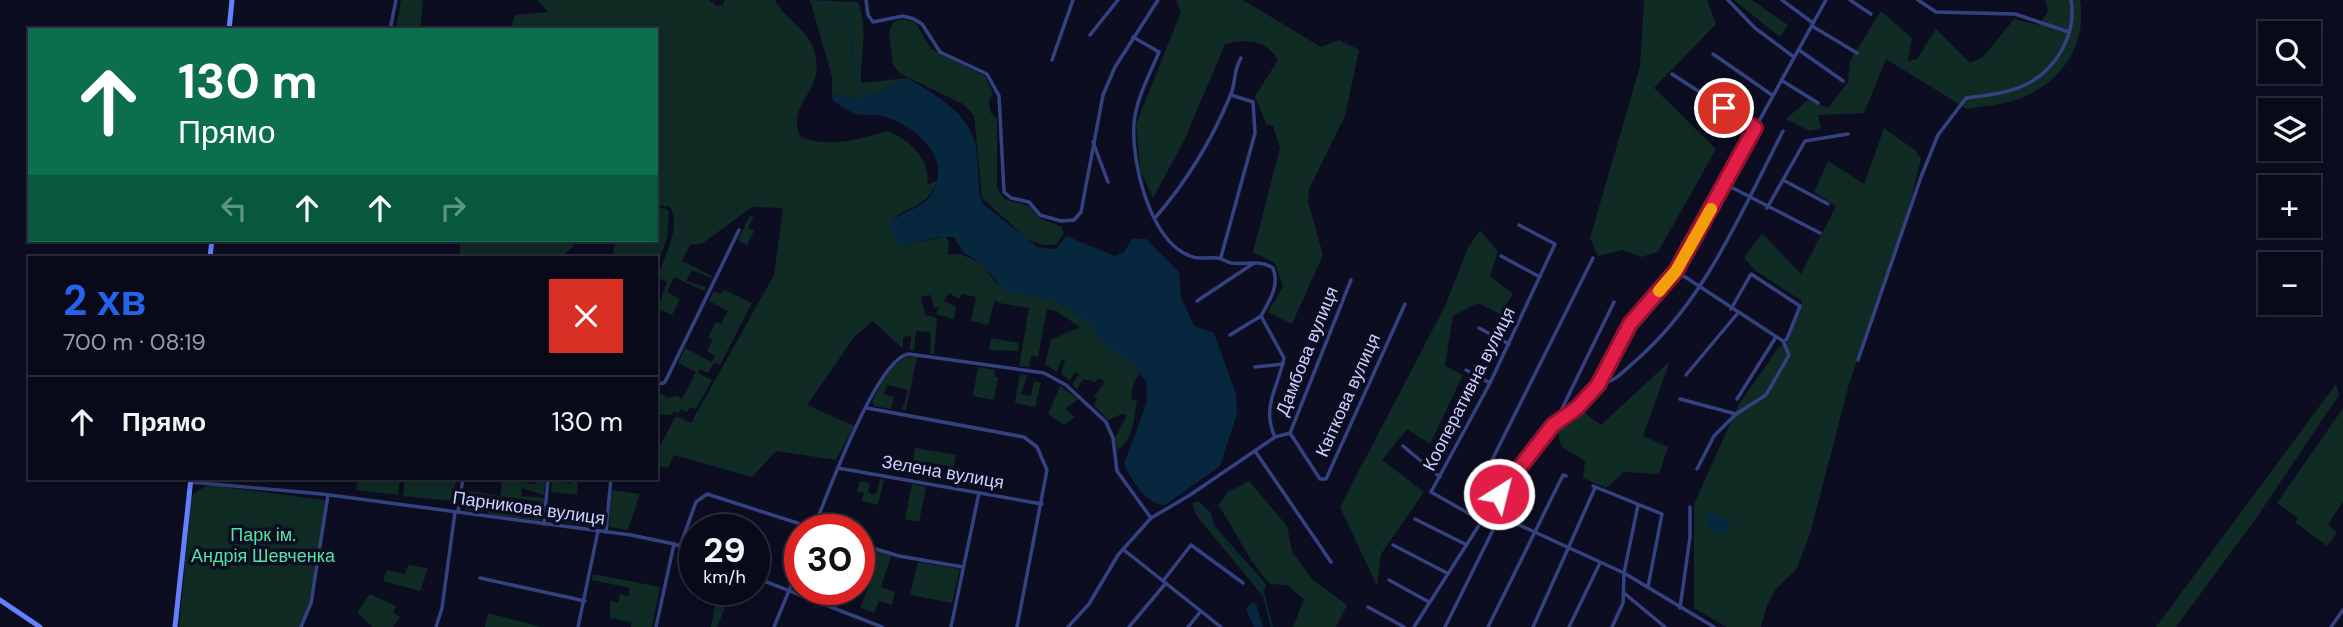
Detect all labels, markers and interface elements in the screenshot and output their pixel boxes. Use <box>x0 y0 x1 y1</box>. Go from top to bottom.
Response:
map controls <box>2258 21 2321 315</box>
button: search <box>2258 21 2321 84</box>
text: 130 m <box>178 49 318 113</box>
icon: ahead <box>63 56 154 147</box>
pin <box>1694 78 1754 138</box>
icon: arrive <box>1705 89 1743 127</box>
button: layers <box>2258 98 2321 161</box>
text: Прямо <box>178 111 276 153</box>
button: + <box>2258 175 2321 238</box>
icon: left <box>215 189 253 227</box>
icon: ahead <box>288 189 326 227</box>
icon: ahead <box>361 189 399 227</box>
icon: right <box>434 189 472 227</box>
button: − <box>2258 252 2321 315</box>
text: 2 хв <box>63 273 146 328</box>
button: close <box>549 279 623 353</box>
street label: Дамбова вулиця <box>1270 283 1344 419</box>
street label: Кооперативна вулиця <box>1417 303 1521 475</box>
text: 700 m · 08:19 <box>63 327 206 357</box>
street label: Квіткова вулиця <box>1310 329 1386 461</box>
icon: ahead <box>63 403 101 441</box>
text: Прямо <box>122 405 206 439</box>
text: 130 m <box>552 405 623 439</box>
street label: Зелена вулиця <box>880 449 1006 495</box>
position arrow <box>1462 457 1536 531</box>
street label: Парникова вулиця <box>451 485 607 531</box>
speed limit sign: 30 <box>784 514 875 605</box>
park label: Парк ім. Андрія Шевченка <box>191 523 336 568</box>
text: 29 <box>703 527 746 573</box>
text: km/h <box>703 565 746 589</box>

